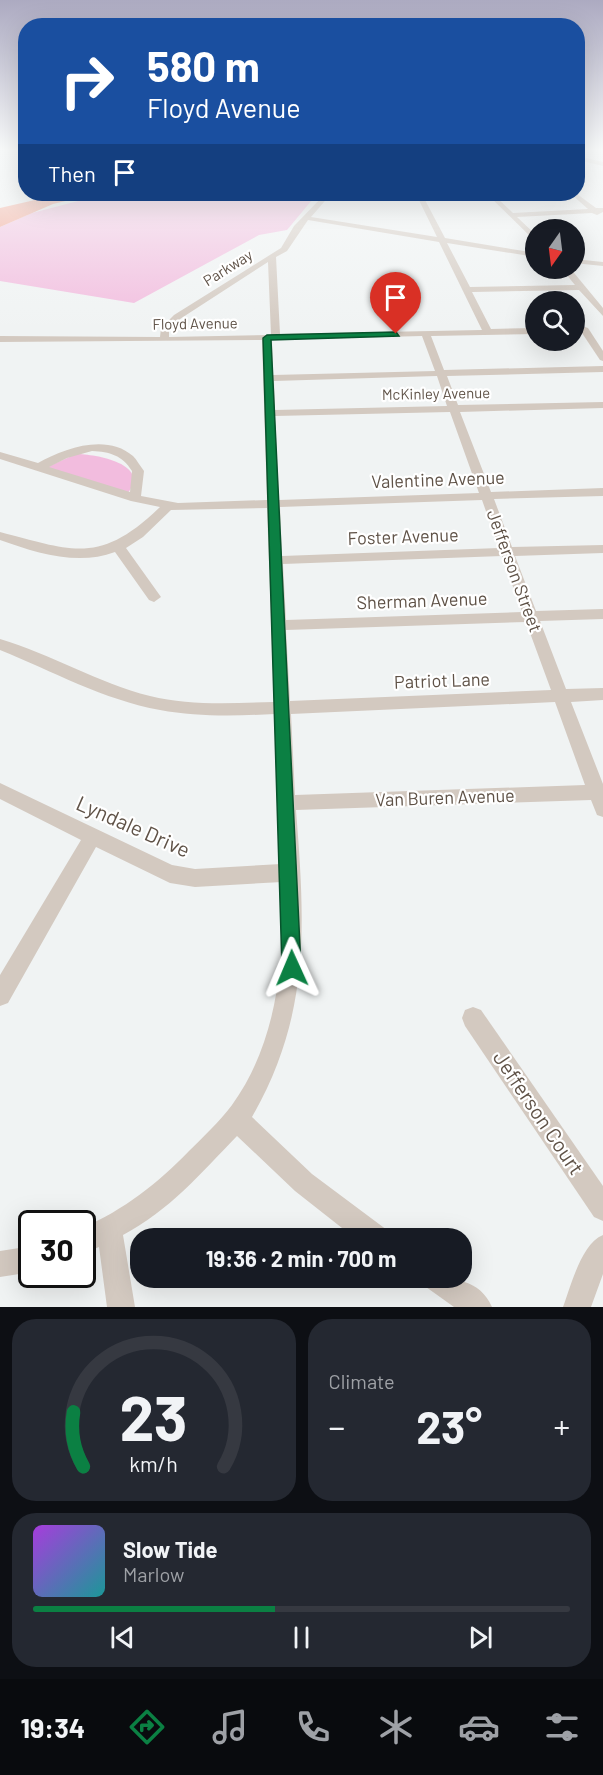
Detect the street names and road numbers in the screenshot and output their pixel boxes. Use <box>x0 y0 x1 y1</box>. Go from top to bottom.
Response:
street label: Parkway <box>200 245 255 289</box>
street label: Floyd Avenue <box>152 313 238 333</box>
street label: McKinley Avenue <box>382 383 490 403</box>
street label: Valentine Avenue <box>371 466 505 492</box>
street label: Jefferson Street <box>483 506 547 635</box>
street label: Foster Avenue <box>347 523 459 549</box>
street label: Sherman Avenue <box>356 587 488 613</box>
street label: Patriot Lane <box>394 667 490 693</box>
street label: Van Buren Avenue <box>375 784 515 810</box>
street label: Lyndale Drive <box>73 789 194 862</box>
street label: Jefferson Court <box>489 1045 590 1179</box>

